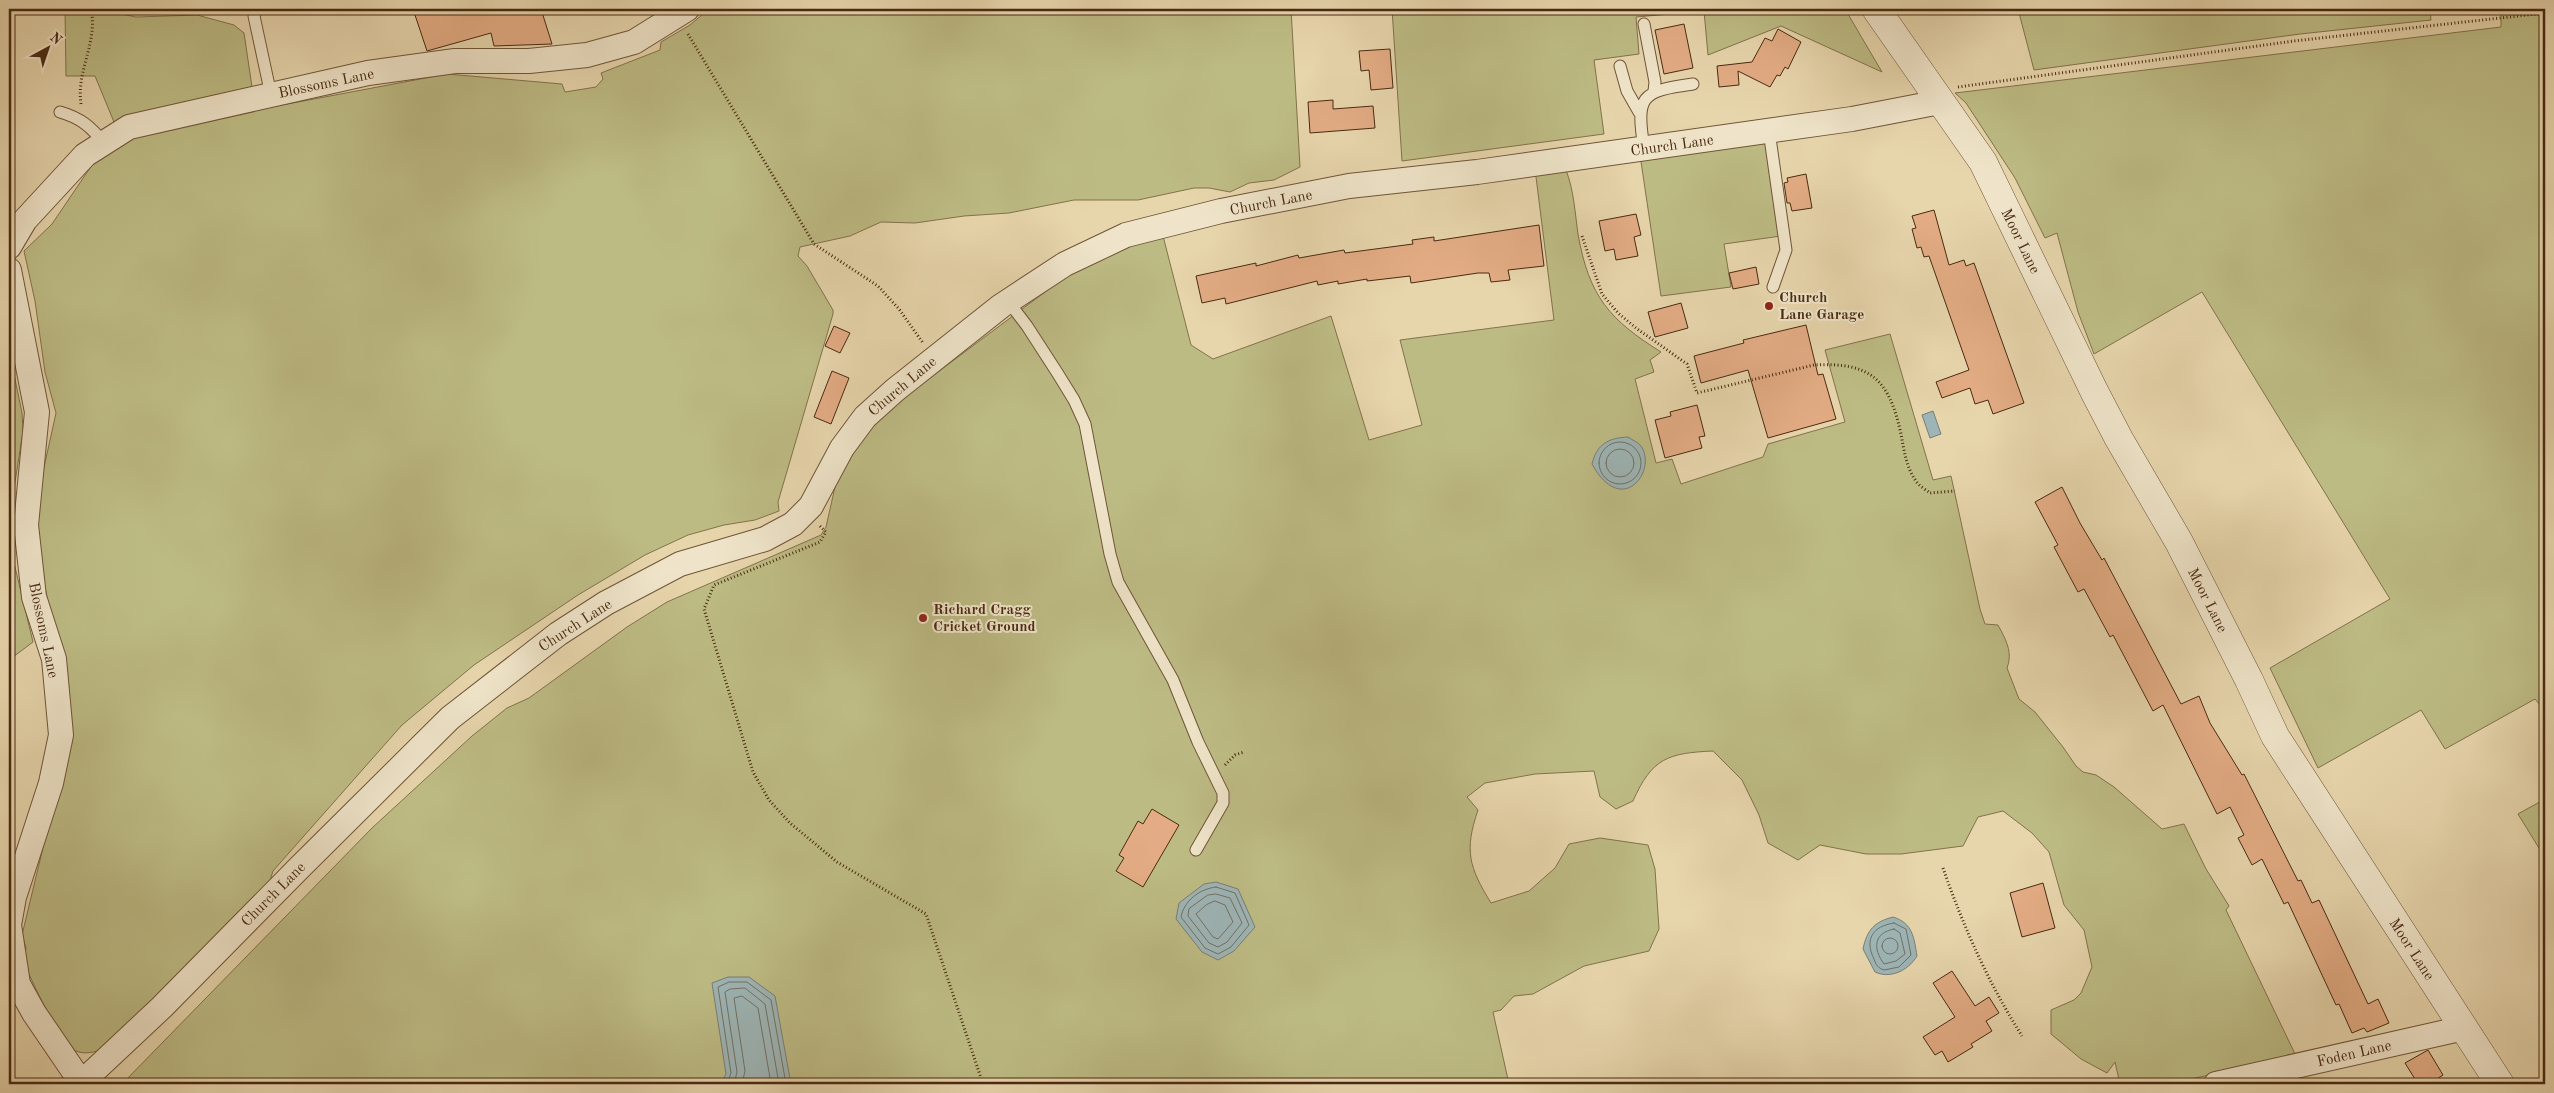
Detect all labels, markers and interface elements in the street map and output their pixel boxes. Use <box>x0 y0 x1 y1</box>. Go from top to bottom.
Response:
north arrow <box>22 22 72 72</box>
text: N <box>47 30 65 48</box>
street label: Blossoms Lane <box>277 67 376 102</box>
street label: Church Lane <box>1630 133 1715 160</box>
street label: Church Lane <box>1229 188 1314 219</box>
street label: Moor Lane <box>1998 207 2042 277</box>
place label: Church Lane Garage <box>1779 291 1864 323</box>
marker: Church Lane Garage <box>1763 300 1775 312</box>
street label: Church Lane <box>866 354 940 420</box>
street label: Moor Lane <box>2184 566 2229 635</box>
street label: Blossoms Lane <box>25 581 60 680</box>
street label: Church Lane <box>537 597 615 655</box>
place label: Richard Cragg Cricket Ground <box>933 603 1036 635</box>
marker: Richard Cragg Cricket Ground <box>917 612 929 624</box>
street label: Church Lane <box>239 860 309 930</box>
street label: Moor Lane <box>2385 916 2436 983</box>
street label: Foden Lane <box>2316 1039 2393 1070</box>

